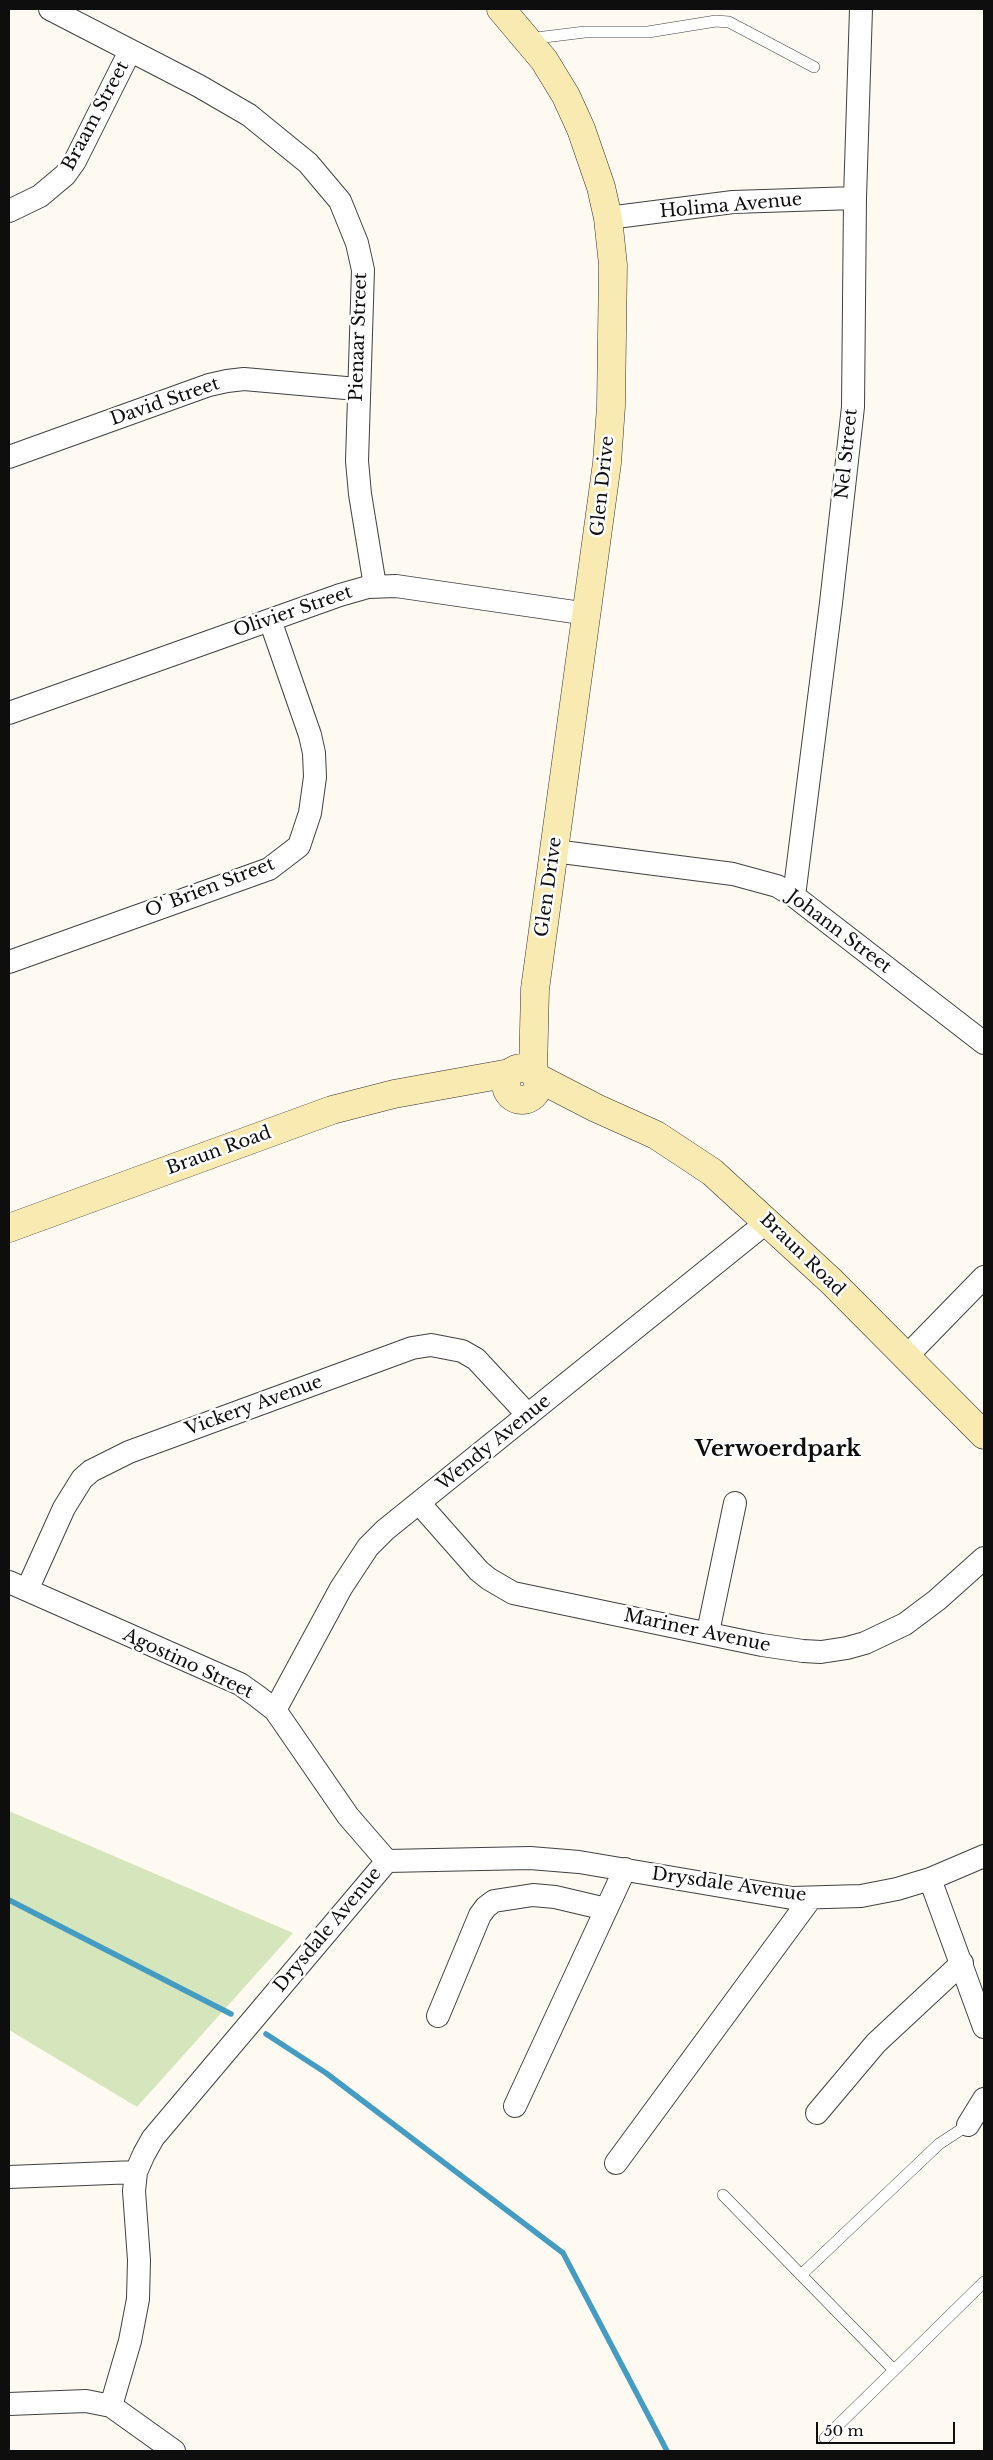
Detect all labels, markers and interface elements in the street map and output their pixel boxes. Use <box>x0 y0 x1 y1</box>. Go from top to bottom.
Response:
street label: Braam Street <box>58 58 134 174</box>
street label: Holima Avenue <box>659 189 803 223</box>
street label: Pienaar Street <box>346 272 372 402</box>
street label: David Street <box>108 373 222 431</box>
street label: Nel Street <box>831 408 863 500</box>
street label: Glen Drive <box>587 435 619 537</box>
street label: Olivier Street <box>231 582 355 642</box>
street label: Glen Drive <box>531 836 567 938</box>
street label: O' Brien Street <box>142 853 278 923</box>
street label: Johann Street <box>783 886 895 978</box>
street label: Braun Road <box>164 1122 274 1180</box>
street label: Braun Road <box>755 1209 849 1301</box>
street label: Vickery Avenue <box>183 1371 325 1441</box>
street label: Wendy Avenue <box>433 1391 555 1495</box>
district label: Verwoerdpark <box>695 1437 861 1463</box>
street label: Mariner Avenue <box>622 1605 772 1657</box>
street label: Agostino Street <box>120 1624 256 1704</box>
street label: Drysdale Avenue <box>270 1863 386 1997</box>
street label: Drysdale Avenue <box>650 1863 808 1907</box>
scale bar <box>818 2412 957 2444</box>
text: 50 m <box>824 2421 864 2440</box>

